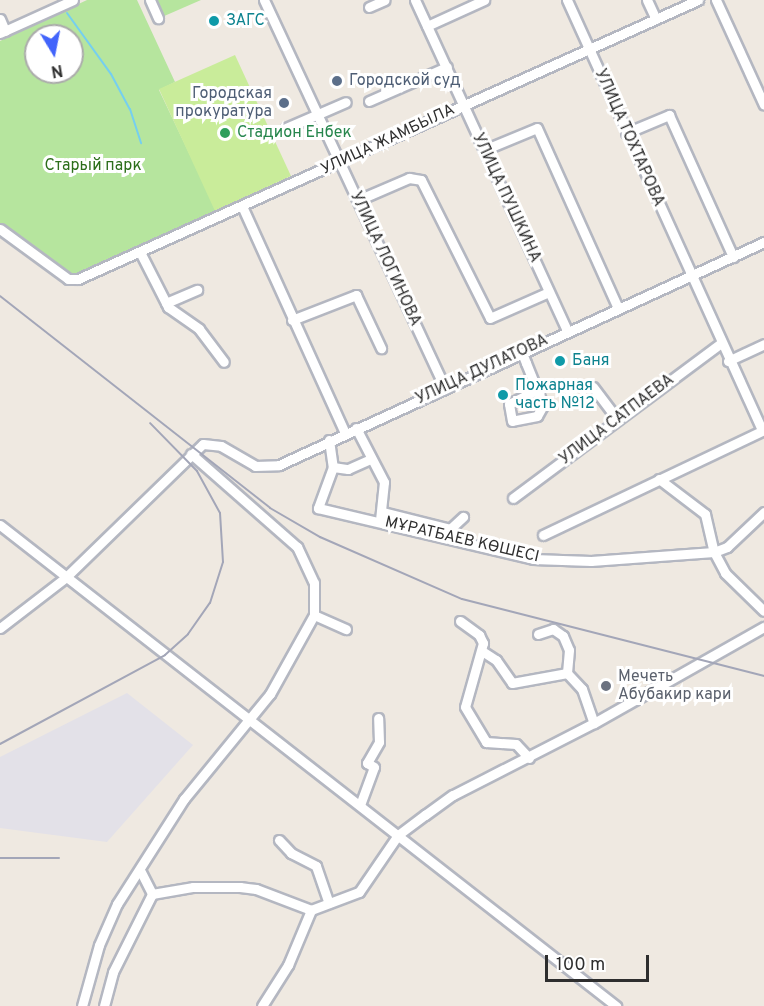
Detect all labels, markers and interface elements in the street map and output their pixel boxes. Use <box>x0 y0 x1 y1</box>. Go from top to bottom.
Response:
place label: ЗАГС <box>226 11 265 31</box>
marker: ЗАГС <box>207 14 221 28</box>
north arrow <box>24 24 84 84</box>
text: N <box>49 59 64 81</box>
street label: УЛИЦА ТОХТАРОВА <box>590 66 668 210</box>
place label: Городской суд <box>349 71 461 91</box>
marker: Городской суд <box>330 74 344 88</box>
place label: Городская прокуратура <box>175 84 272 122</box>
marker: Городская прокуратура <box>277 96 291 110</box>
street label: УЛИЦА ЖАМБЫЛА <box>318 100 458 180</box>
place label: Стадион Енбек <box>237 123 352 143</box>
marker: Стадион Енбек <box>218 126 232 140</box>
street label: УЛИЦА ПУШКИНА <box>467 130 545 266</box>
park label: Старый парк <box>44 156 142 176</box>
street label: УЛИЦА ЛОГИНОВА <box>345 188 425 330</box>
street label: УЛИЦА ДУЛАТОВА <box>412 331 552 409</box>
place label: Баня <box>572 351 610 371</box>
marker: Баня <box>553 354 567 368</box>
street label: УЛИЦА САТПАЕВА <box>556 370 678 470</box>
place label: Пожарная часть №12 <box>515 376 595 414</box>
marker: Пожарная часть №12 <box>496 388 510 402</box>
street label: МҰРАТБАЕВ КӨШЕСІ <box>383 513 541 567</box>
place label: Мечеть Абубакир кари <box>618 667 731 705</box>
marker: Мечеть Абубакир кари <box>599 679 613 693</box>
scale bar <box>548 943 652 981</box>
text: 100 m <box>556 954 605 977</box>

